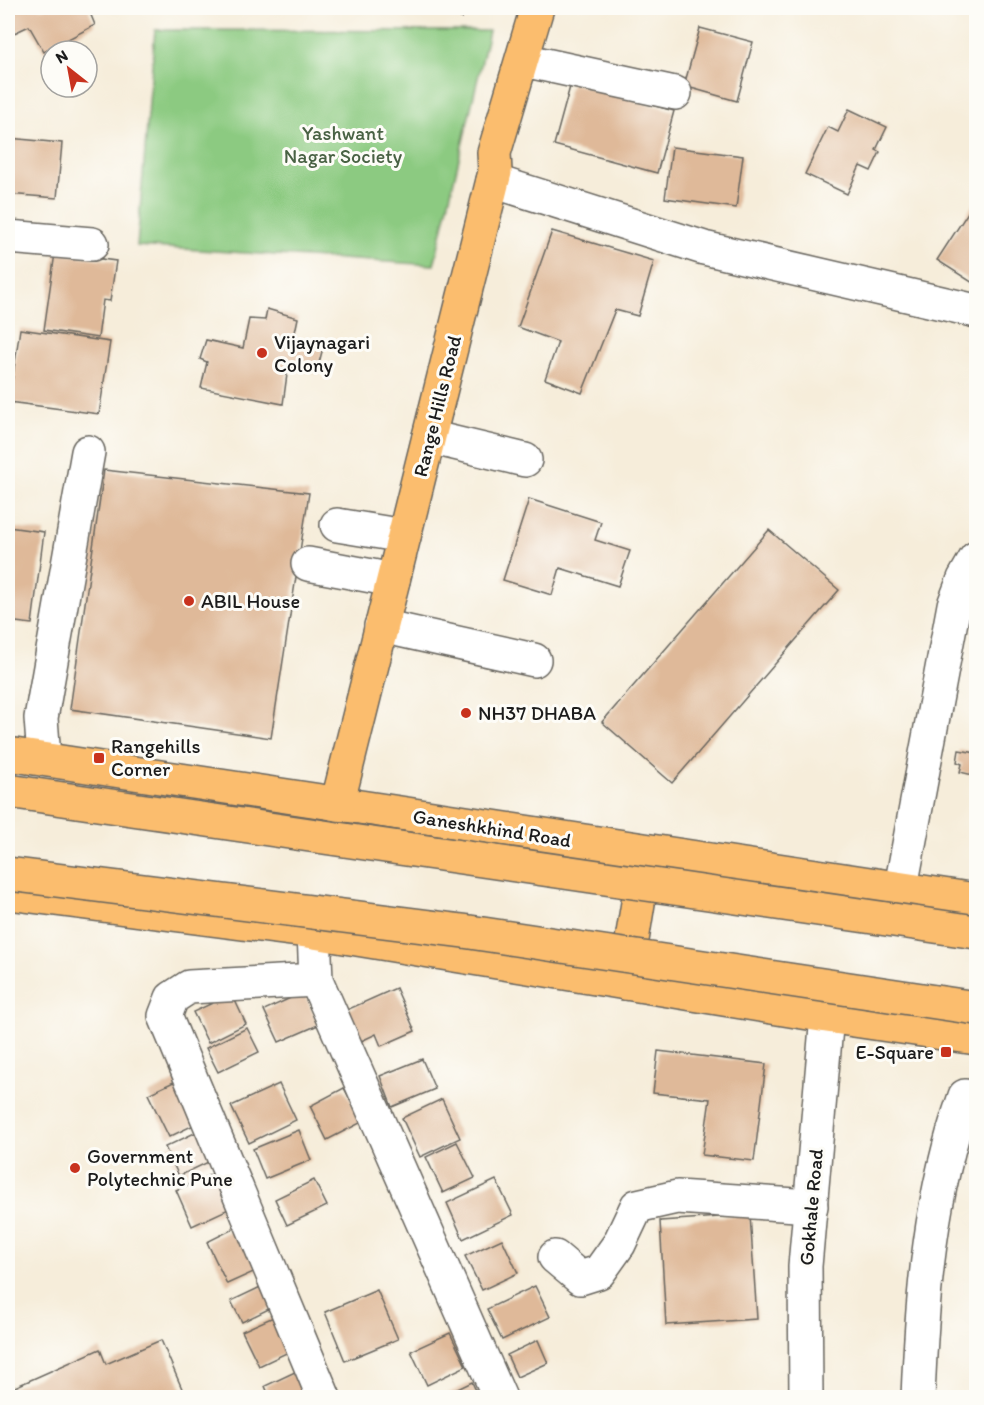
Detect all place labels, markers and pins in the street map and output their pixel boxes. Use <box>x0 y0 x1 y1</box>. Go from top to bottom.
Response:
place label: Vijaynagari Colony <box>274 330 370 377</box>
marker: Vijaynagari Colony <box>255 346 269 360</box>
place label: ABIL House <box>201 589 300 613</box>
marker: ABIL House <box>182 594 196 608</box>
place label: NH37 DHABA <box>478 701 596 725</box>
marker: NH37 DHABA <box>459 706 473 720</box>
place label: Rangehills Corner <box>111 734 201 781</box>
marker: Rangehills Corner <box>92 751 106 765</box>
place label: E-Square <box>855 1040 934 1064</box>
marker: E-Square <box>939 1045 953 1059</box>
place label: Government Polytechnic Pune <box>87 1144 233 1191</box>
marker: Government Polytechnic Pune <box>68 1161 82 1175</box>

